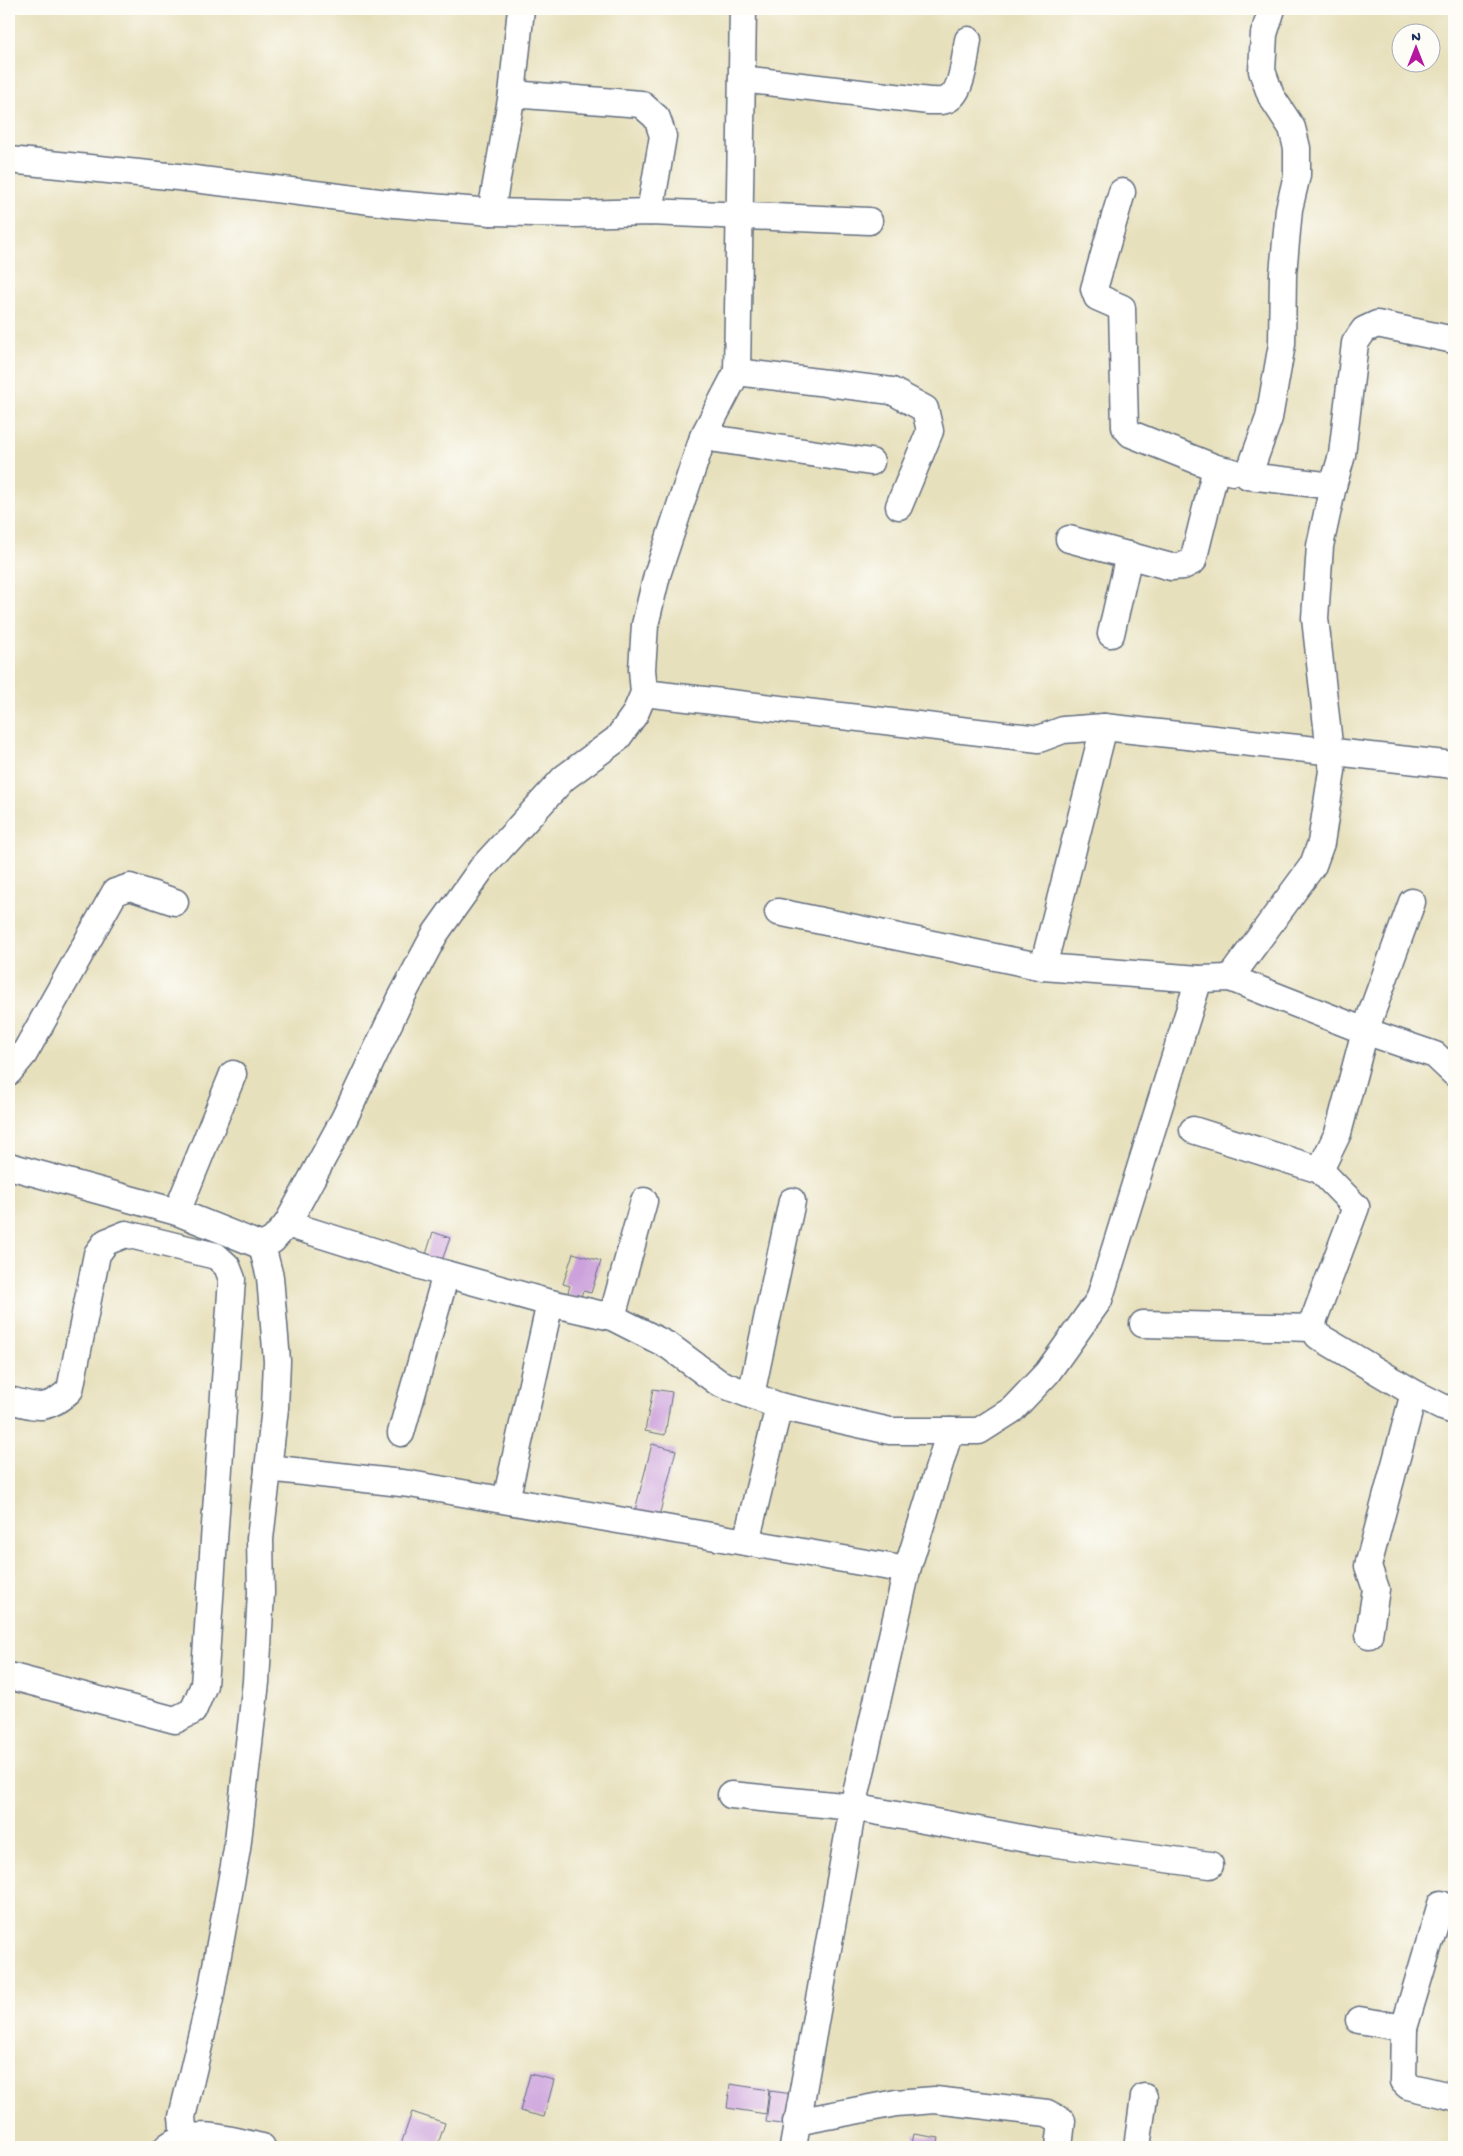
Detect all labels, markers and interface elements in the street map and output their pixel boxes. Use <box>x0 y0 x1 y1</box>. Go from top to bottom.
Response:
north arrow <box>1390 22 1440 72</box>
text: N <box>1411 29 1421 46</box>

